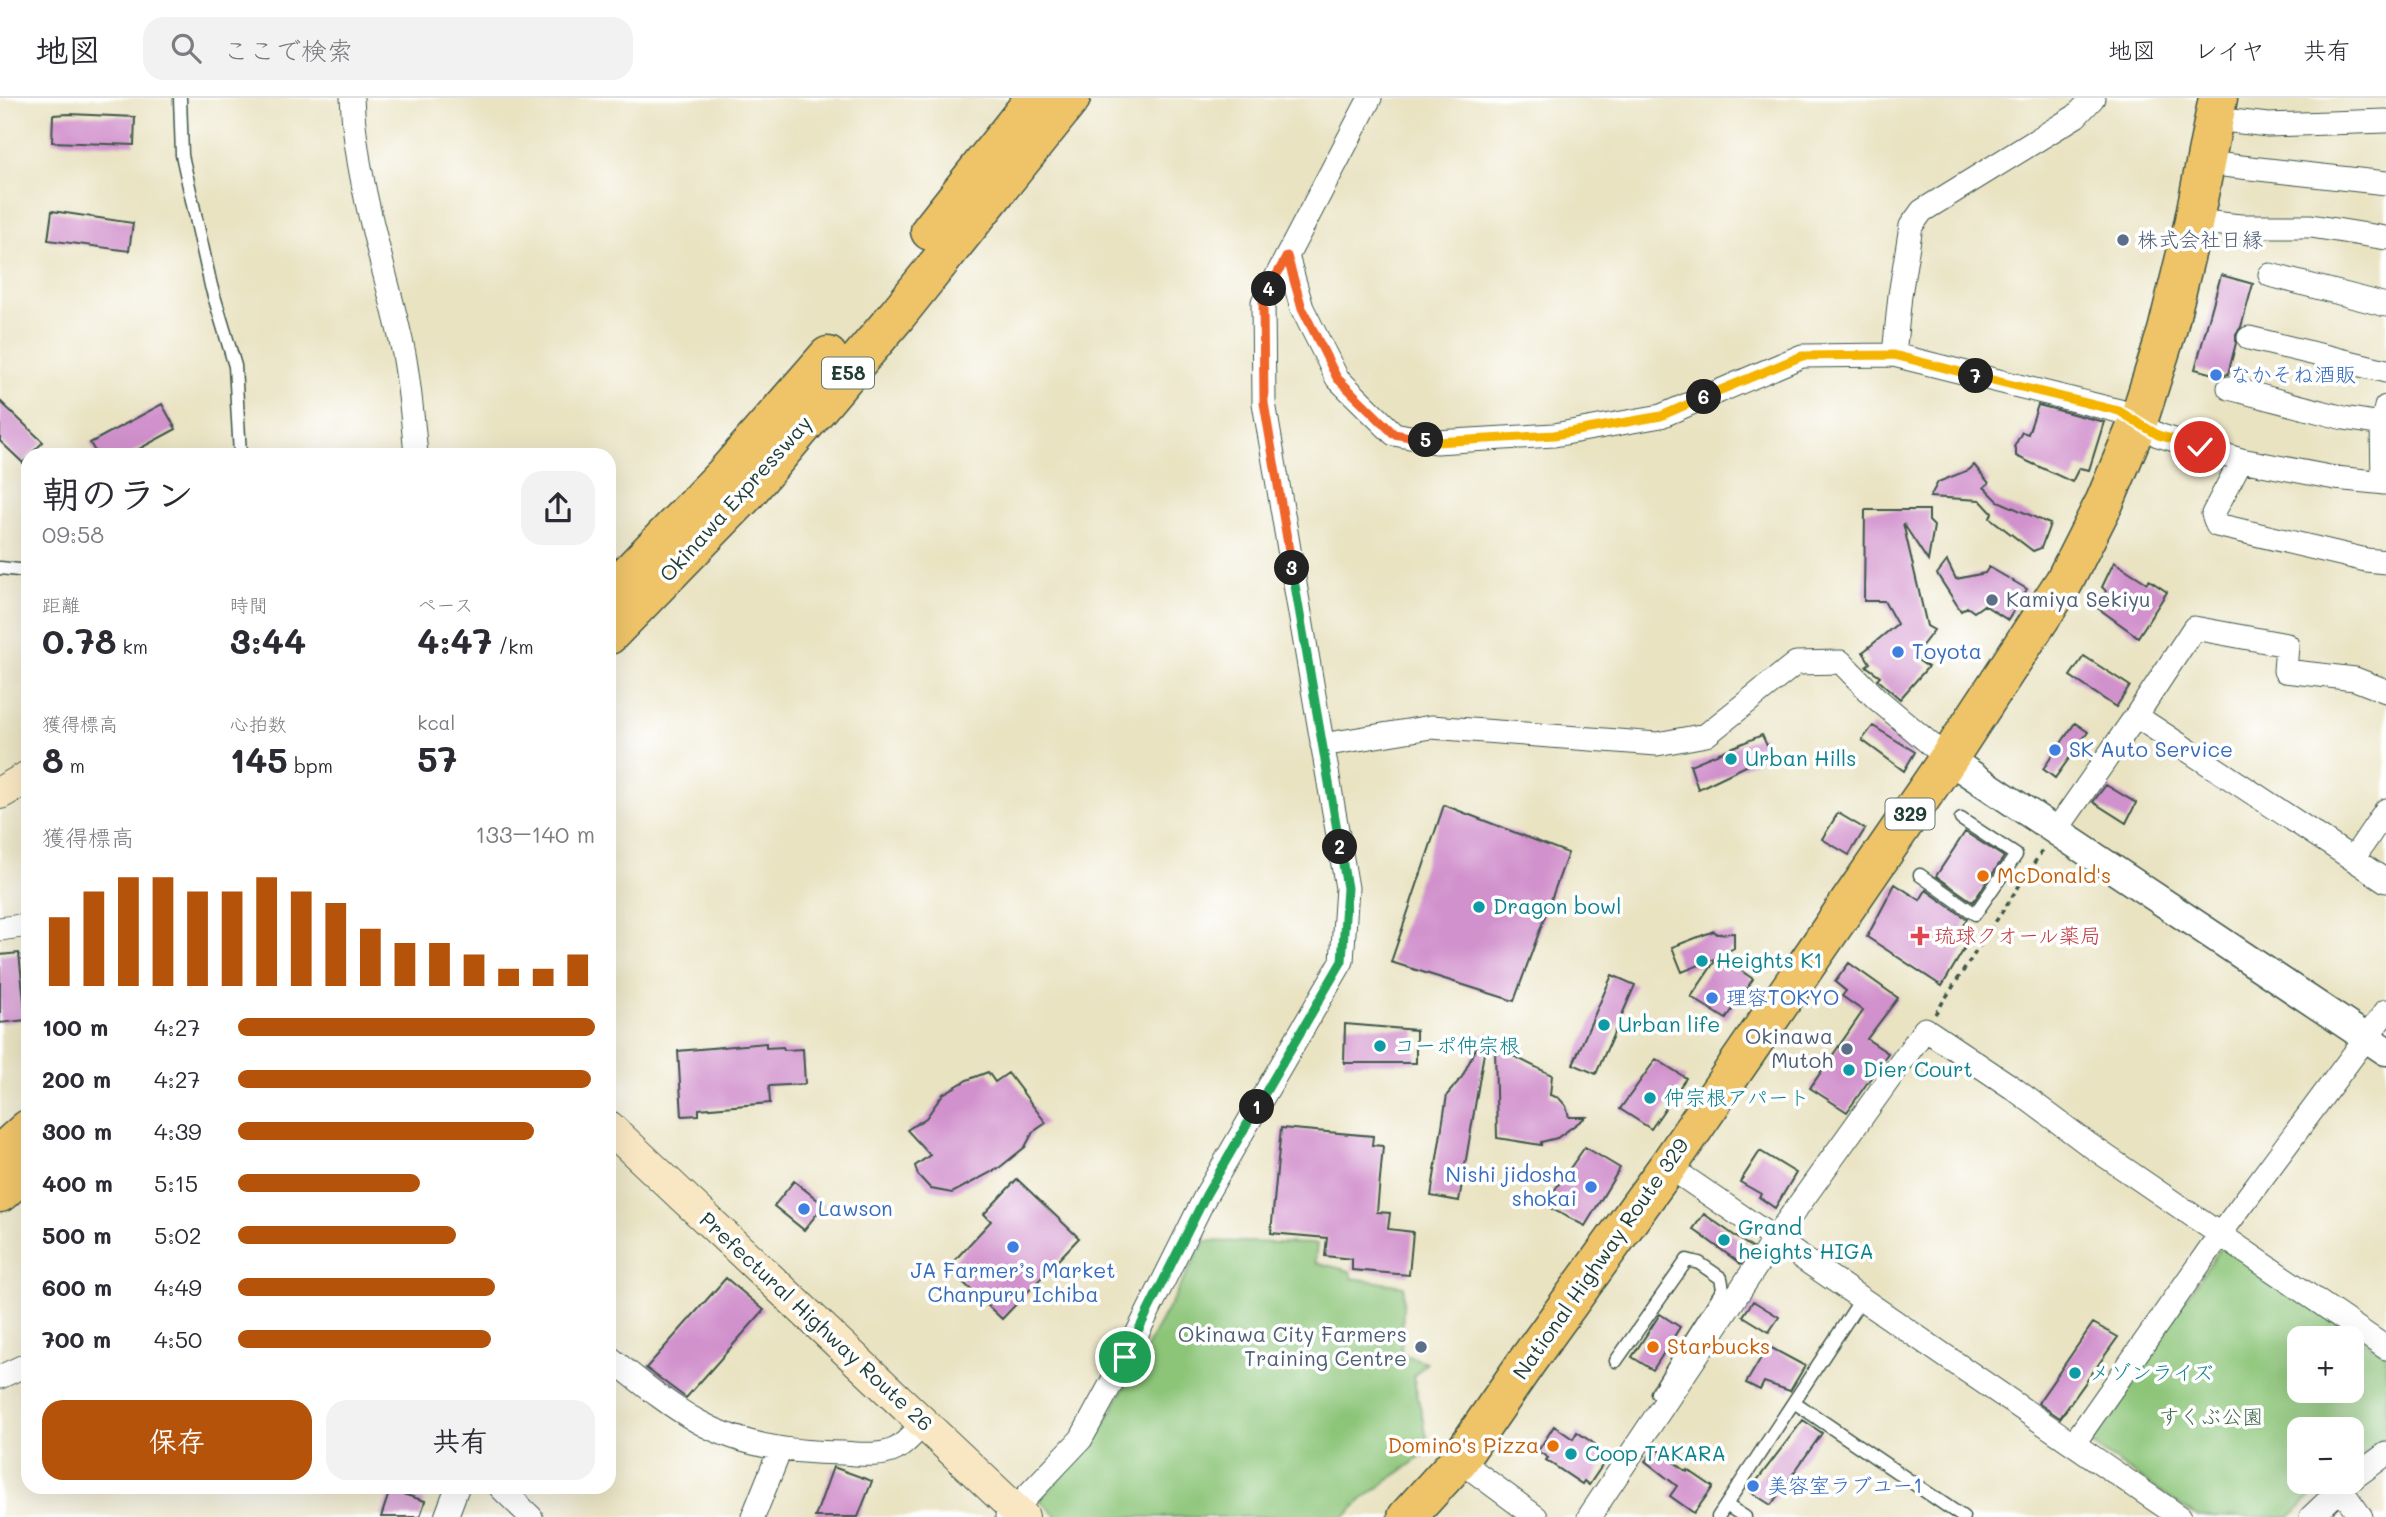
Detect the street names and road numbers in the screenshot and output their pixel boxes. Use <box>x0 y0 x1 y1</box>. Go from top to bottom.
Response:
road number: E58 <box>822 358 874 388</box>
street label: Okinawa Expressway <box>653 409 817 587</box>
road number: 329 <box>1885 799 1934 830</box>
street label: National Highway Route 329 <box>1506 1132 1694 1384</box>
street label: Prefectural Highway Route 26 <box>695 1206 939 1436</box>

